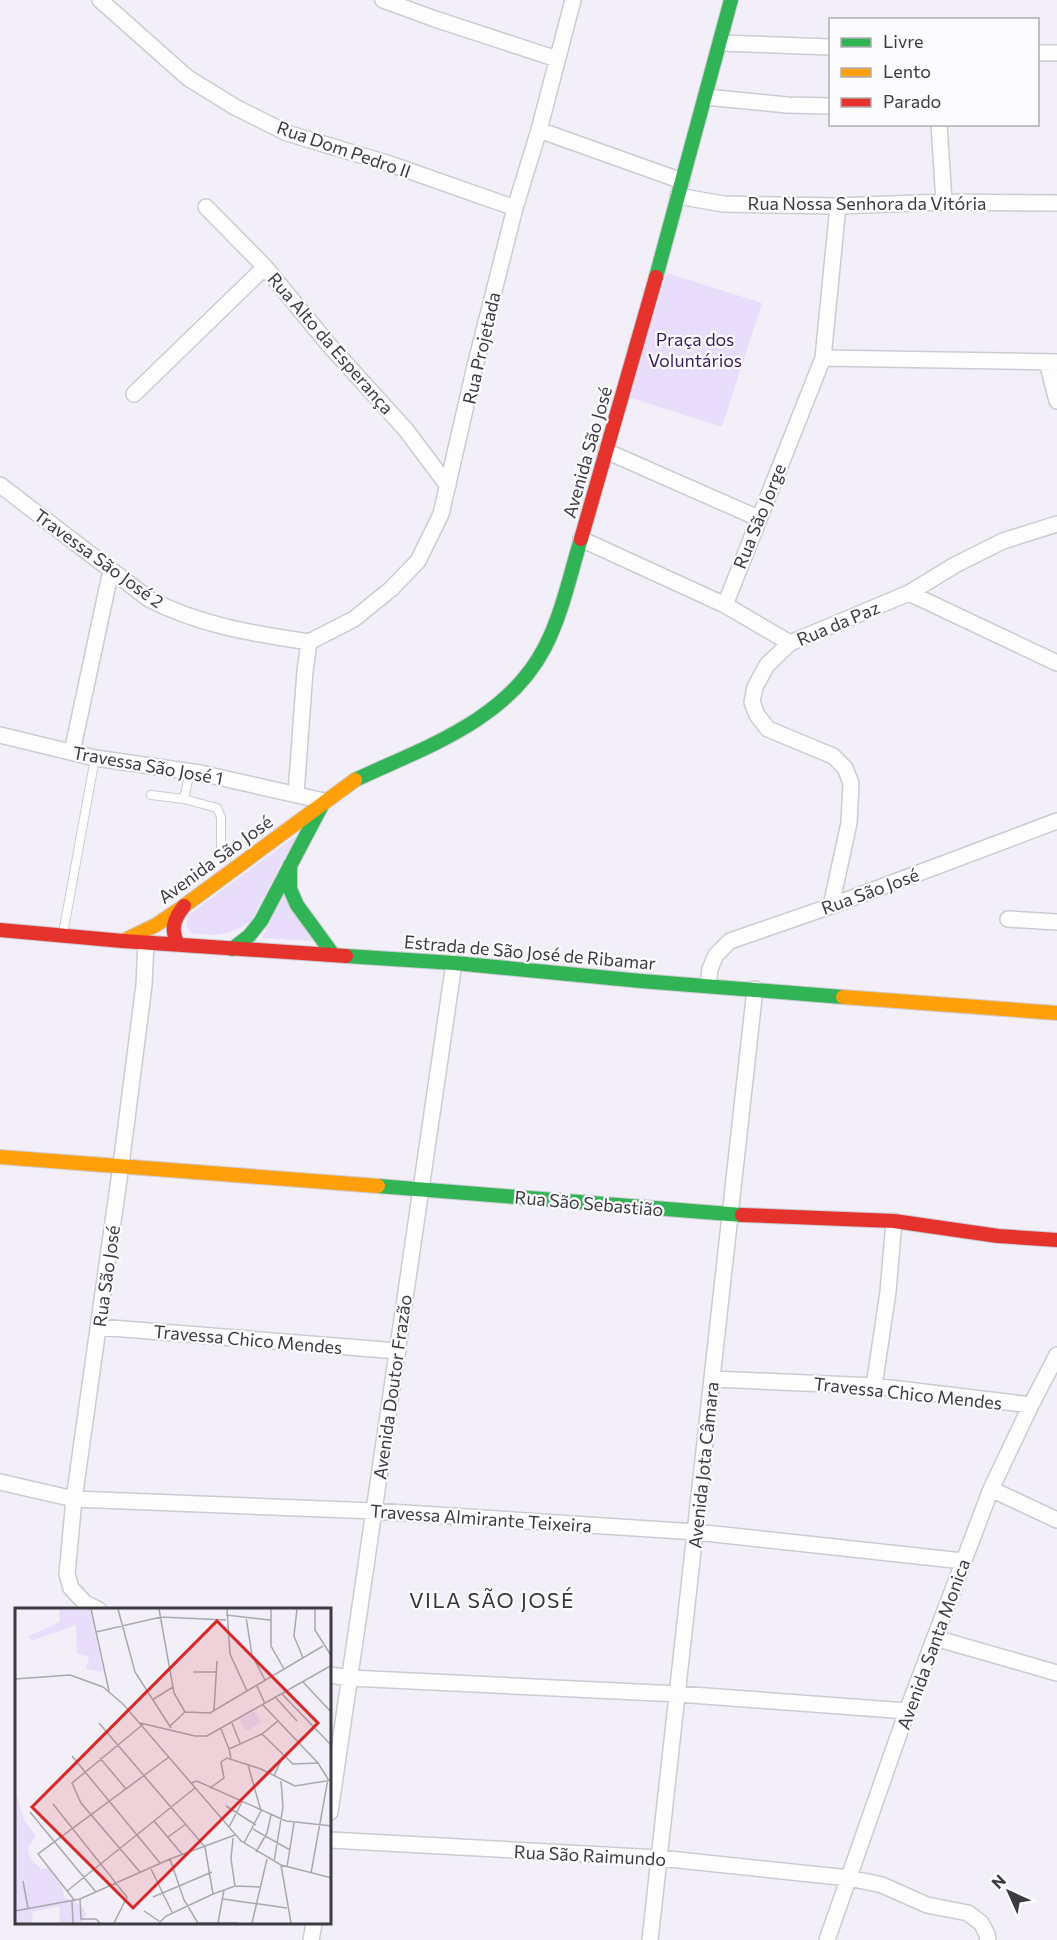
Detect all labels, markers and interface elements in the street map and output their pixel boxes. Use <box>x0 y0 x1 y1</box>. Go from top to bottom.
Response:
legend <box>829 18 1039 126</box>
text: Livre <box>883 30 924 52</box>
text: Lento <box>883 60 931 82</box>
text: Parado <box>883 90 941 112</box>
street label: Rua Dom Pedro II <box>274 116 414 182</box>
street label: Rua Nossa Senhora da Vitória <box>747 192 987 214</box>
street label: Rua Alto da Esperança <box>263 268 399 418</box>
street label: Rua Projetada <box>457 290 505 406</box>
park label: Praça dos Voluntários <box>648 328 742 371</box>
street label: Avenida São José <box>558 384 616 520</box>
street label: Rua São Jorge <box>728 460 790 572</box>
street label: Travessa São José 2 <box>30 504 168 612</box>
street label: Rua da Paz <box>793 596 883 650</box>
street label: Travessa São José 1 <box>71 741 225 789</box>
street label: Avenida São José <box>154 810 276 908</box>
street label: Rua São José <box>818 863 922 919</box>
street label: Estrada de São José de Ribamar <box>403 930 657 974</box>
street label: Rua São Sebastião <box>514 1186 664 1220</box>
street label: Rua São José <box>88 1224 124 1328</box>
street label: Avenida Doutor Frazão <box>368 1293 416 1481</box>
street label: Travessa Chico Mendes <box>153 1320 343 1358</box>
street label: Travessa Chico Mendes <box>813 1372 1003 1414</box>
street label: Avenida Jota Câmara <box>683 1380 723 1550</box>
street label: Travessa Almirante Teixeira <box>369 1499 593 1537</box>
street label: Avenida Santa Monica <box>892 1556 974 1732</box>
district label: VILA SÃO JOSÉ <box>409 1587 575 1612</box>
inset map <box>15 1608 332 1925</box>
street label: Rua São Raimundo <box>513 1840 667 1870</box>
north arrow <box>979 1862 1039 1922</box>
text: N <box>987 1870 1009 1892</box>

